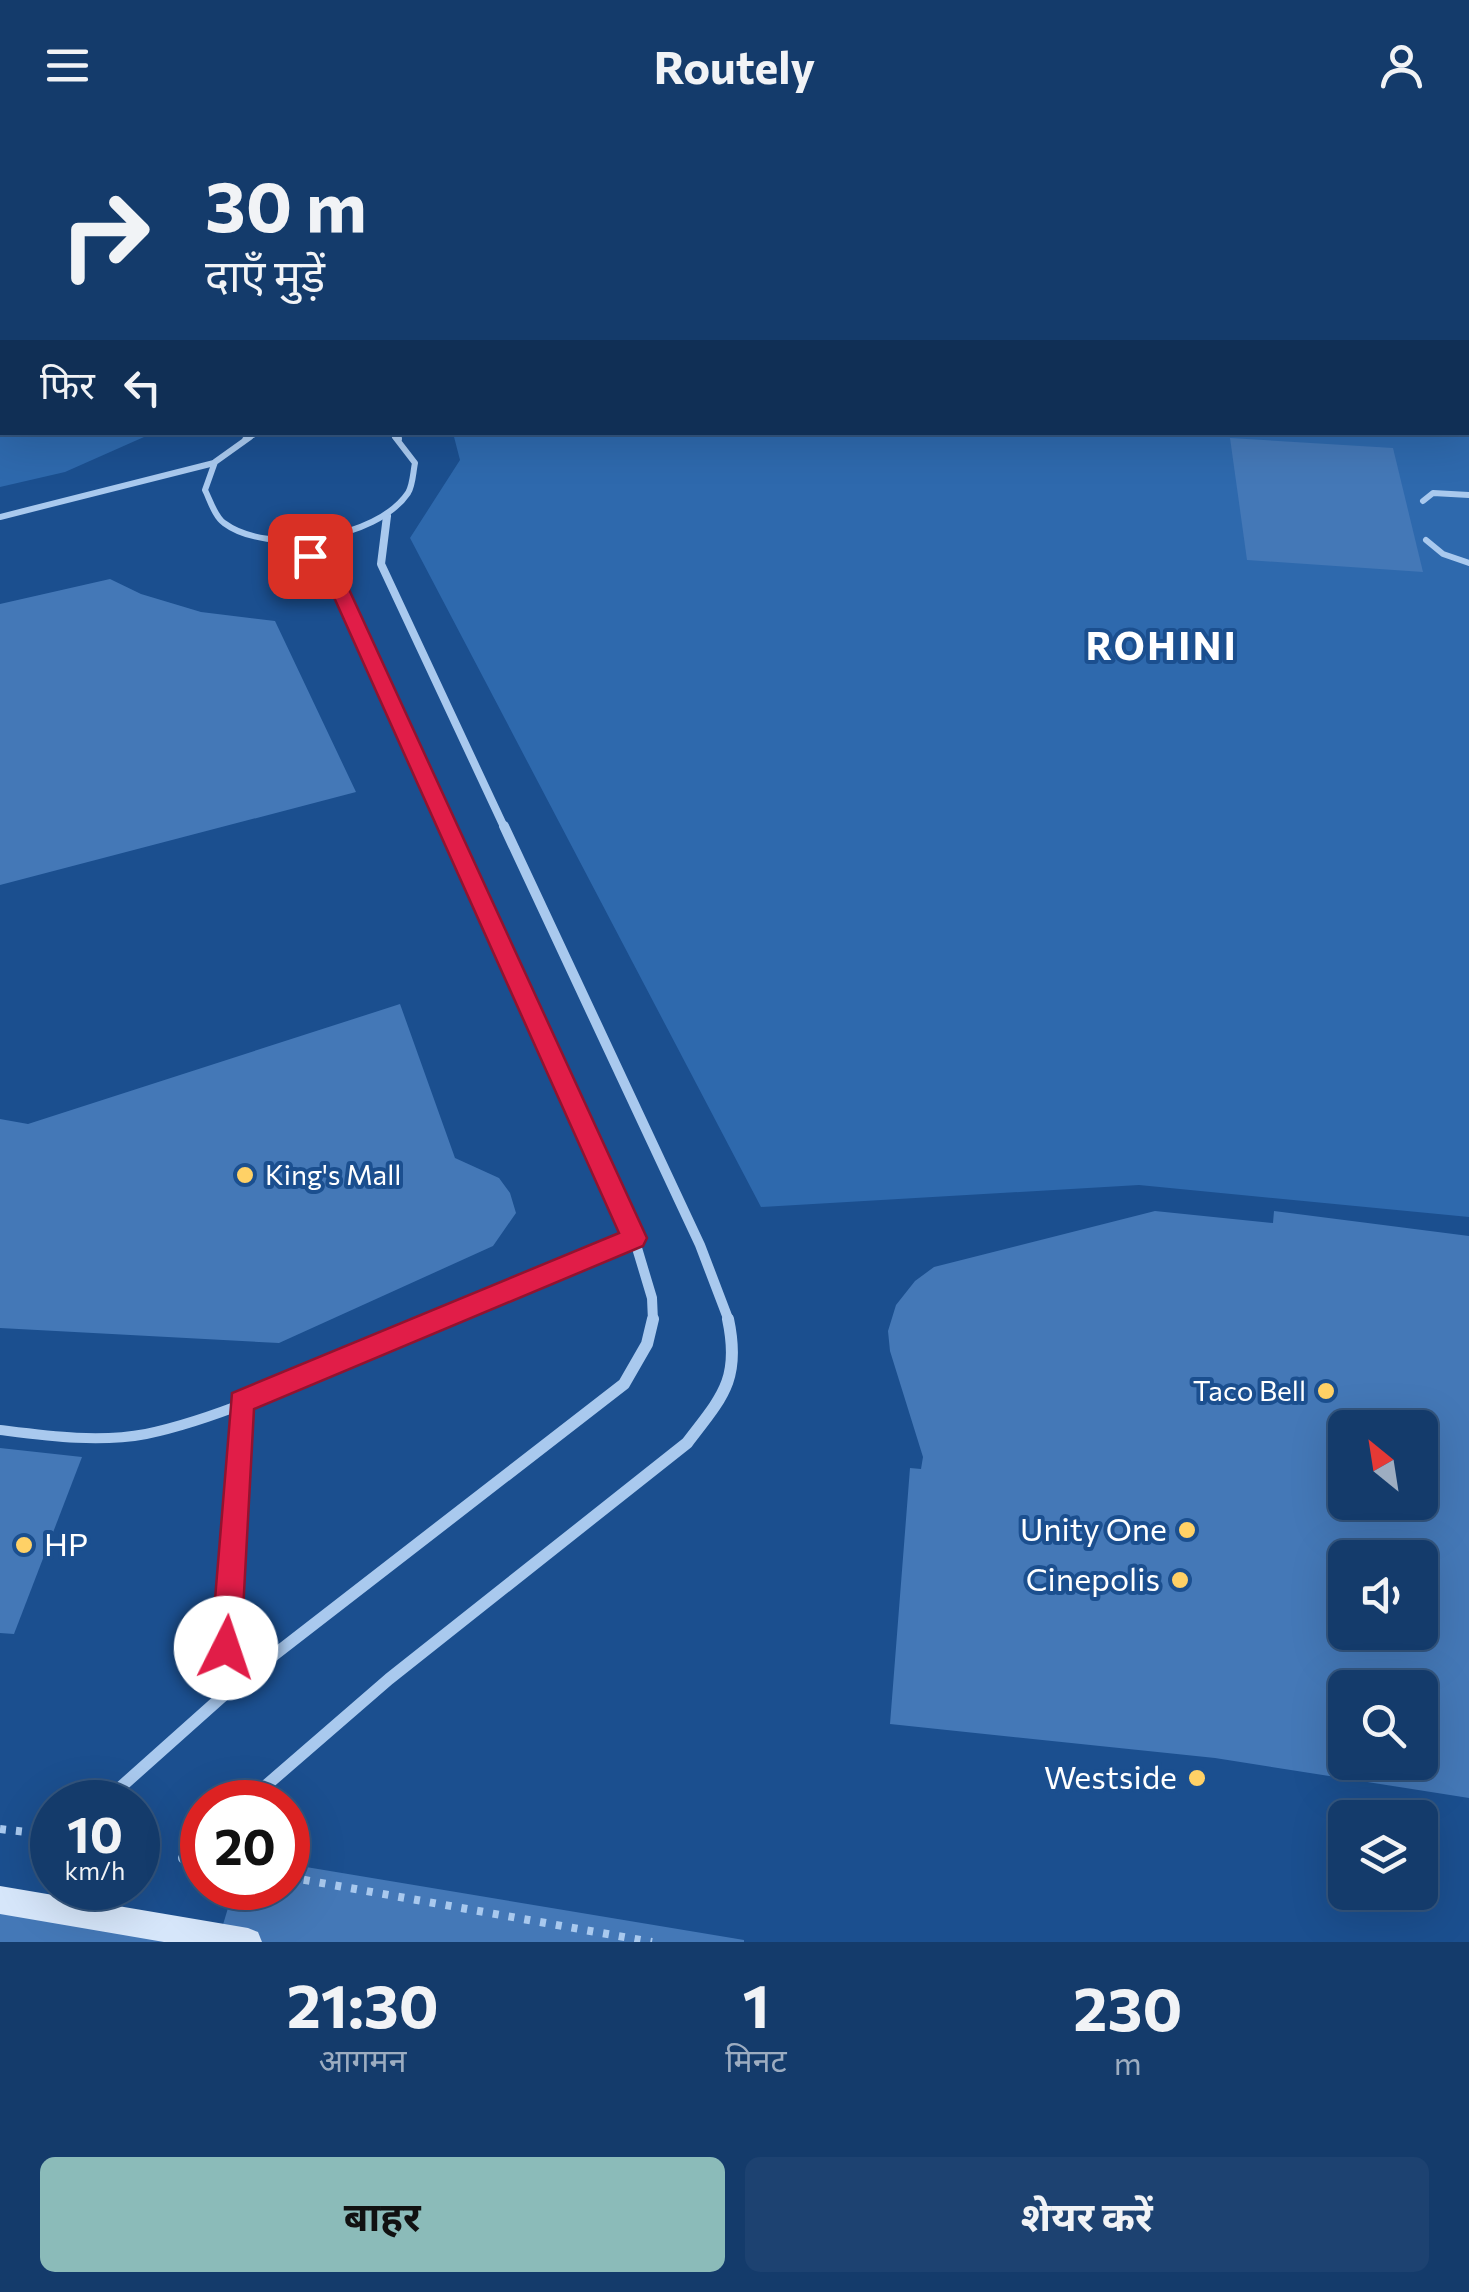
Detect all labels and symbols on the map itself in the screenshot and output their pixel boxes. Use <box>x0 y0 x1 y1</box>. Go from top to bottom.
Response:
pin <box>268 514 353 599</box>
district label: ROHINI <box>1086 621 1238 668</box>
place label: King's Mall <box>265 1157 401 1191</box>
marker: King's Mall <box>234 1164 256 1186</box>
place label: Taco Bell <box>1193 1373 1306 1407</box>
marker: Taco Bell <box>1315 1380 1337 1402</box>
north arrow <box>1328 1410 1438 1520</box>
place label: Unity One <box>1020 1508 1167 1548</box>
marker: Unity One <box>1176 1519 1198 1541</box>
place label: HP <box>44 1523 88 1563</box>
marker: HP <box>13 1534 35 1556</box>
place label: Cinepolis <box>1026 1558 1160 1598</box>
marker: Cinepolis <box>1169 1569 1191 1591</box>
position arrow <box>174 1596 278 1700</box>
place label: Westside <box>1044 1756 1177 1796</box>
marker: Westside <box>1186 1767 1208 1789</box>
speed limit sign: 20 <box>180 1780 310 1910</box>

